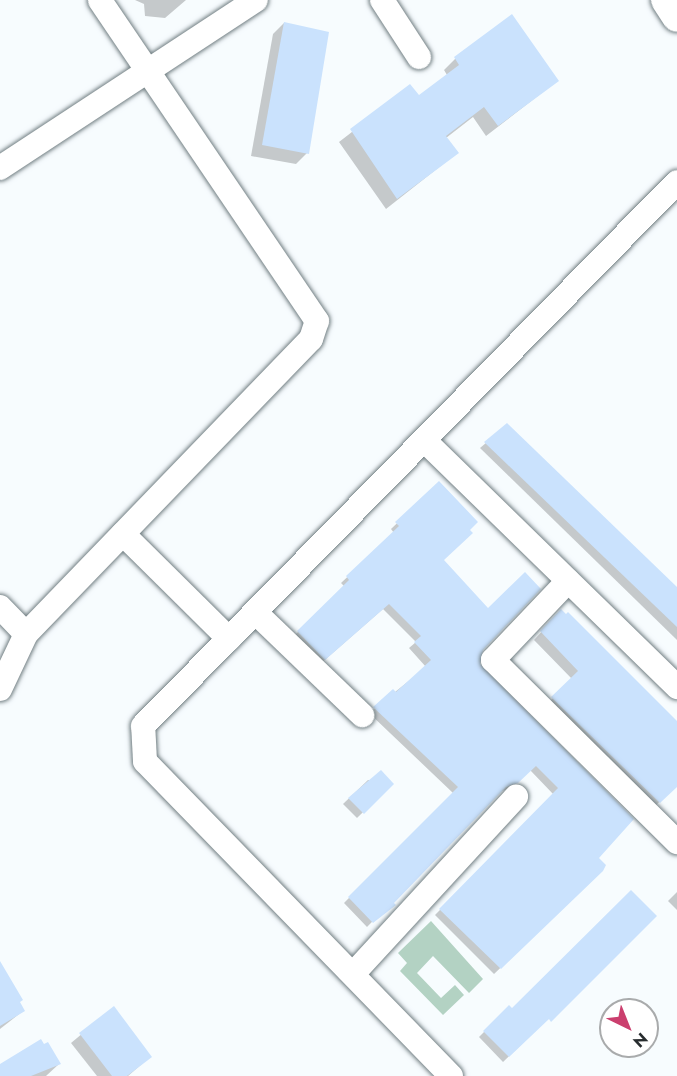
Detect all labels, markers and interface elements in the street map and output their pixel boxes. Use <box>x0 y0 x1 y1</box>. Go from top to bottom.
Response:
north arrow <box>599 998 659 1058</box>
text: N <box>628 1027 653 1053</box>

